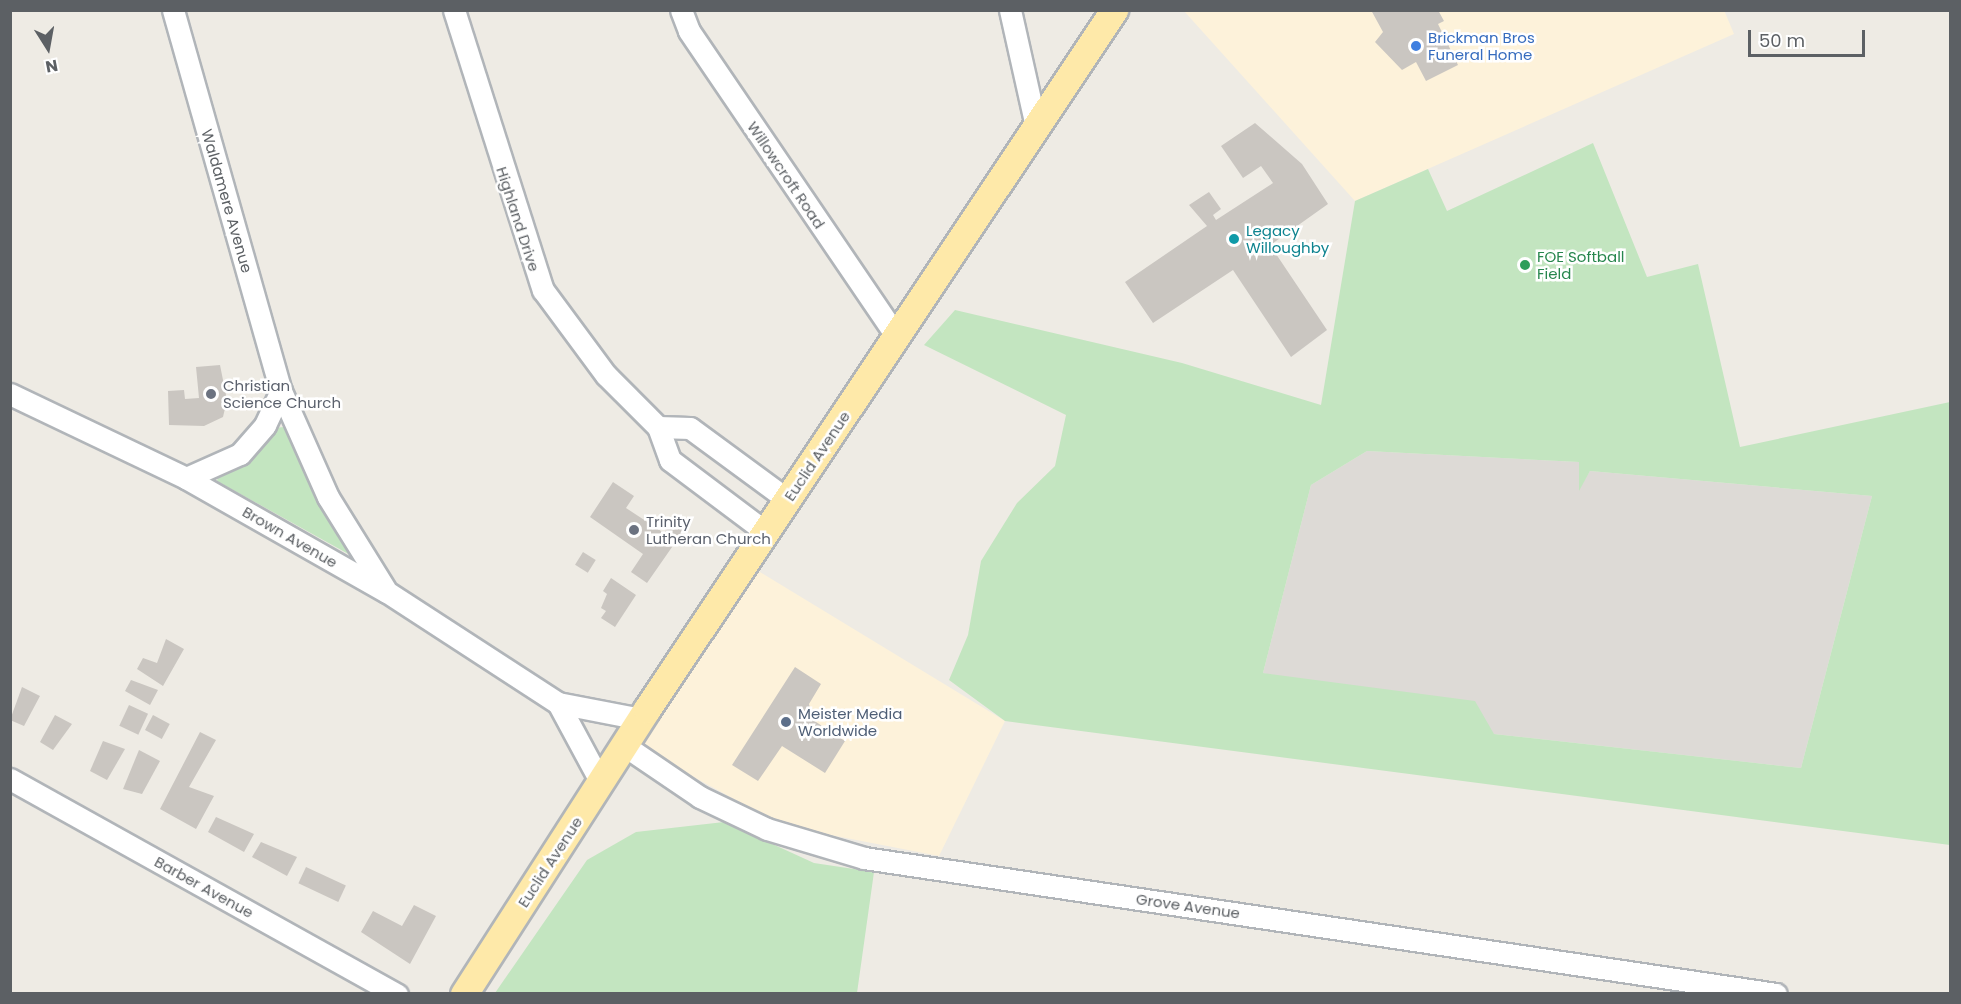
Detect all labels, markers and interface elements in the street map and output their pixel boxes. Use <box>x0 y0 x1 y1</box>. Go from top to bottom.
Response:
north arrow <box>18 18 78 78</box>
scale bar <box>1751 18 1868 56</box>
place label: Brickman Bros Funeral Home <box>1428 28 1535 63</box>
text: 50 m <box>1759 28 1805 53</box>
marker: Brickman Bros Funeral Home <box>1409 39 1423 53</box>
text: N <box>43 54 60 79</box>
street label: Willowcroft Road <box>744 118 828 232</box>
street label: Waldamere Avenue <box>198 127 256 275</box>
street label: Highland Drive <box>493 164 543 274</box>
place label: Legacy Willoughby <box>1246 221 1329 256</box>
marker: Legacy Willoughby <box>1227 232 1241 246</box>
place label: FOE Softball Field <box>1537 247 1625 282</box>
marker: FOE Softball Field <box>1518 258 1532 272</box>
place label: Christian Science Church <box>223 376 341 411</box>
marker: Christian Science Church <box>204 387 218 401</box>
street label: Euclid Avenue <box>780 408 854 504</box>
street label: Brown Avenue <box>239 503 341 571</box>
place label: Trinity Lutheran Church <box>646 512 771 547</box>
marker: Trinity Lutheran Church <box>627 523 641 537</box>
place label: Meister Media Worldwide <box>798 704 902 739</box>
marker: Meister Media Worldwide <box>779 715 793 729</box>
street label: Euclid Avenue <box>514 813 586 911</box>
street label: Barber Avenue <box>151 852 257 922</box>
street label: Grove Avenue <box>1135 890 1241 922</box>

